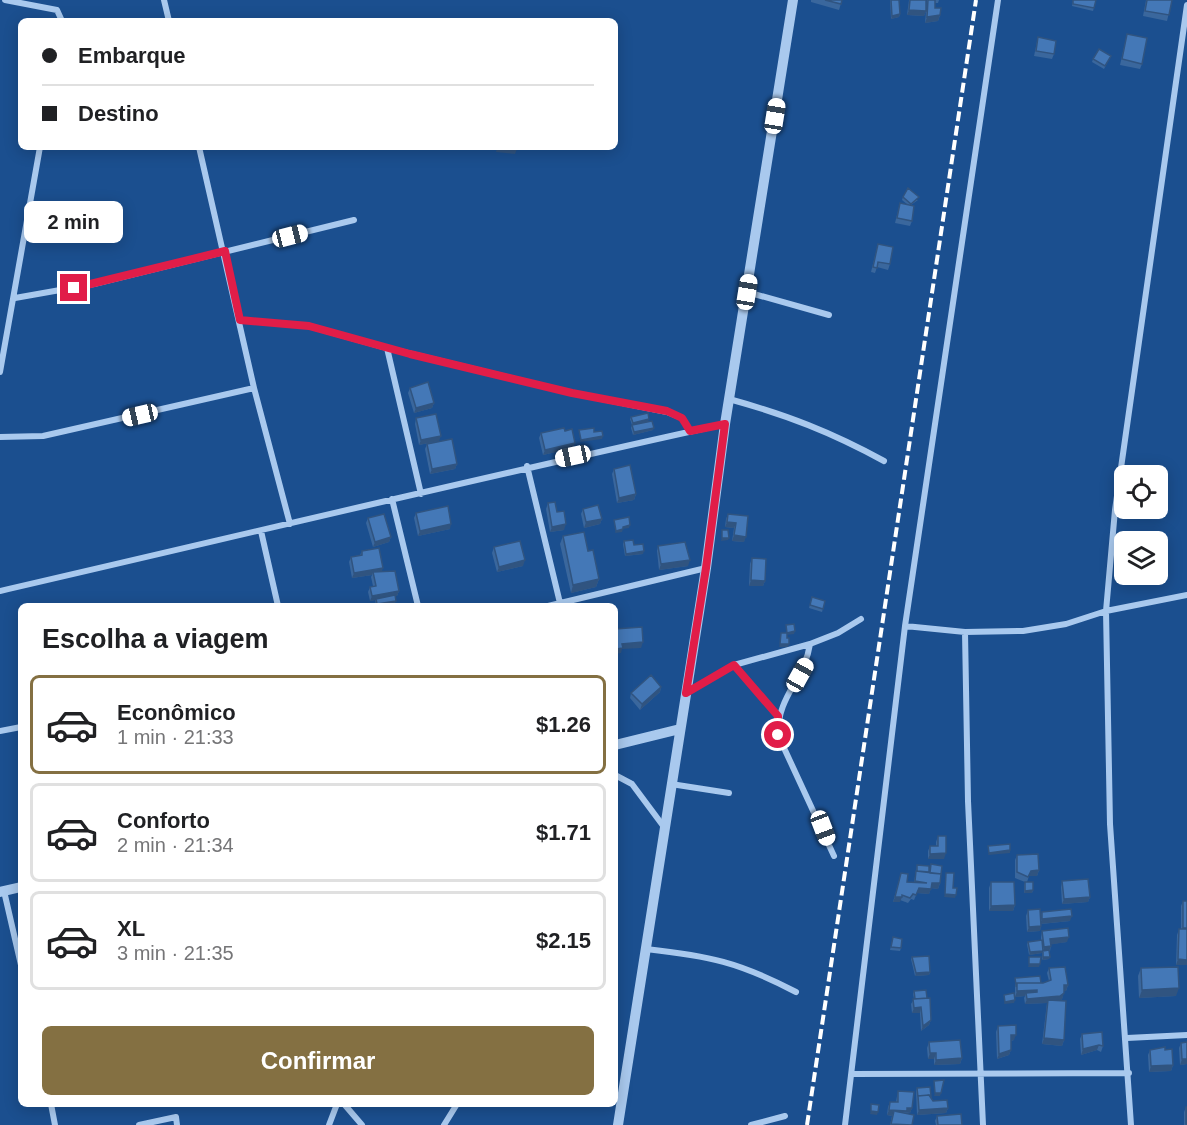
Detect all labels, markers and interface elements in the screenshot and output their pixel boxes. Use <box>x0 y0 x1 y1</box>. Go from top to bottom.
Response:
text: Embarque <box>78 43 186 68</box>
car <box>763 97 787 135</box>
text: Destino <box>78 101 159 126</box>
callout: 2 min <box>25 201 124 243</box>
text: 2 min <box>47 211 100 233</box>
car <box>270 223 310 249</box>
car <box>735 273 759 311</box>
route end <box>60 274 87 301</box>
car <box>120 402 160 428</box>
car <box>554 443 592 469</box>
map controls <box>1114 465 1168 585</box>
button: locate <box>1114 465 1168 519</box>
button: layers <box>1114 531 1168 585</box>
text: Escolha a viagem <box>42 624 269 654</box>
car <box>783 655 817 695</box>
icon: car <box>45 698 99 752</box>
text: Econômico <box>117 700 236 725</box>
text: $1.26 <box>536 712 591 737</box>
route start <box>764 721 791 748</box>
text: 1 min · 21:33 <box>117 726 234 748</box>
icon: car <box>45 806 99 860</box>
text: Conforto <box>117 808 210 833</box>
car <box>808 808 838 848</box>
text: $1.71 <box>536 820 591 845</box>
text: 2 min · 21:34 <box>117 834 234 856</box>
icon: car <box>45 914 99 968</box>
text: XL <box>117 916 145 941</box>
text: $2.15 <box>536 928 591 953</box>
text: 3 min · 21:35 <box>117 942 234 964</box>
button: Confirmar <box>42 1026 594 1095</box>

